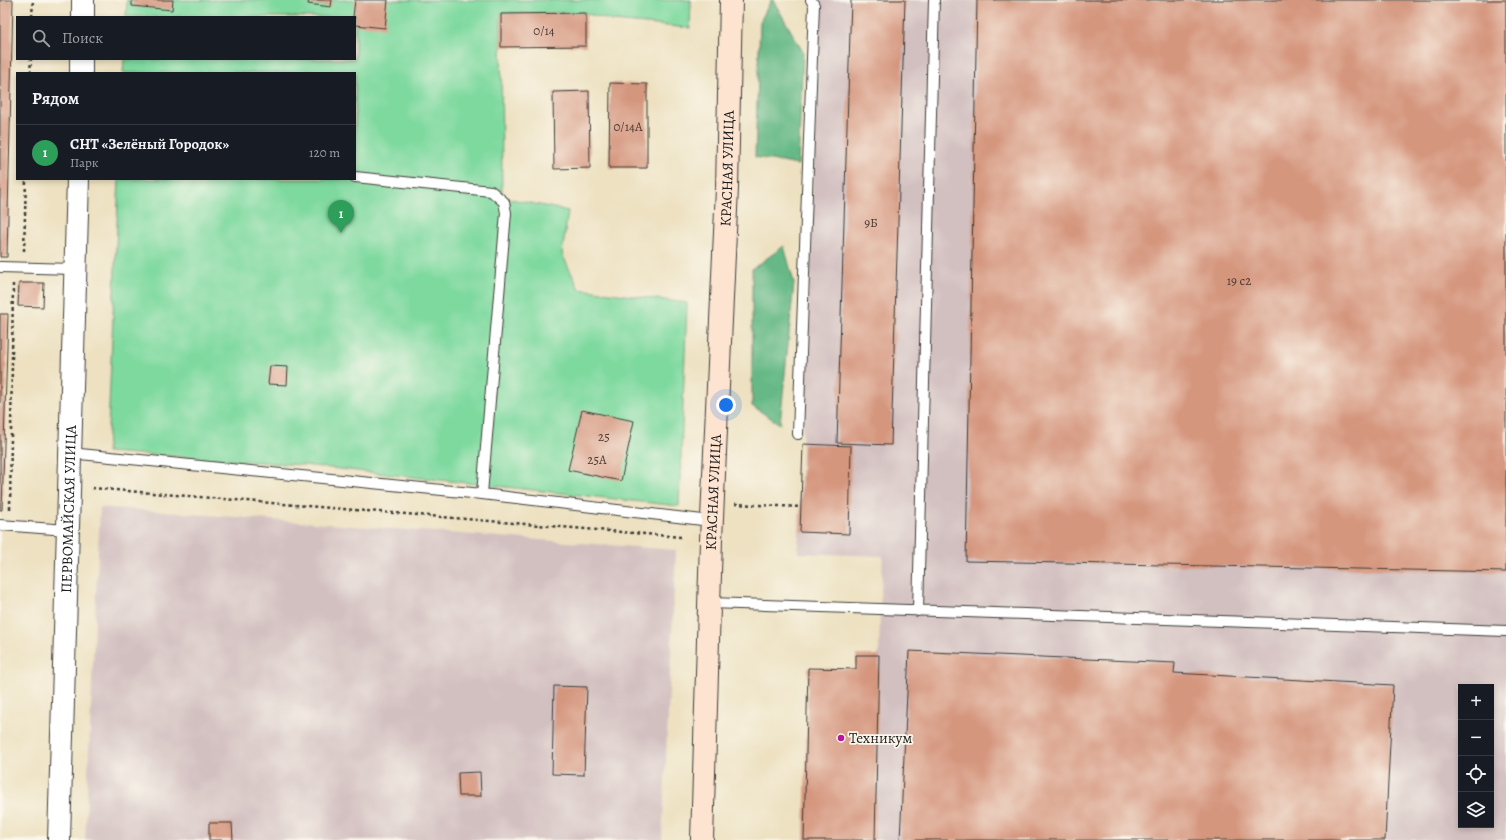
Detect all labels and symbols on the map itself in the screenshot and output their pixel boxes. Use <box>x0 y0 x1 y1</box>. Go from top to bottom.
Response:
house number: 0/14 <box>533 22 555 39</box>
street label: КРАСНАЯ УЛИЦА <box>715 110 739 227</box>
house number: 0/14А <box>613 118 643 135</box>
pin: 1 <box>328 200 354 233</box>
house number: 9Б <box>864 214 878 231</box>
house number: 19 с2 <box>1227 272 1251 289</box>
your location <box>716 395 736 415</box>
street label: ПЕРВОМАЙСКАЯ УЛИЦА <box>56 425 81 593</box>
house number: 25 <box>598 428 610 445</box>
street label: КРАСНАЯ УЛИЦА <box>701 433 726 551</box>
house number: 25А <box>587 451 607 468</box>
place label: Техникум <box>849 728 912 748</box>
marker: Техникум <box>836 733 846 743</box>

